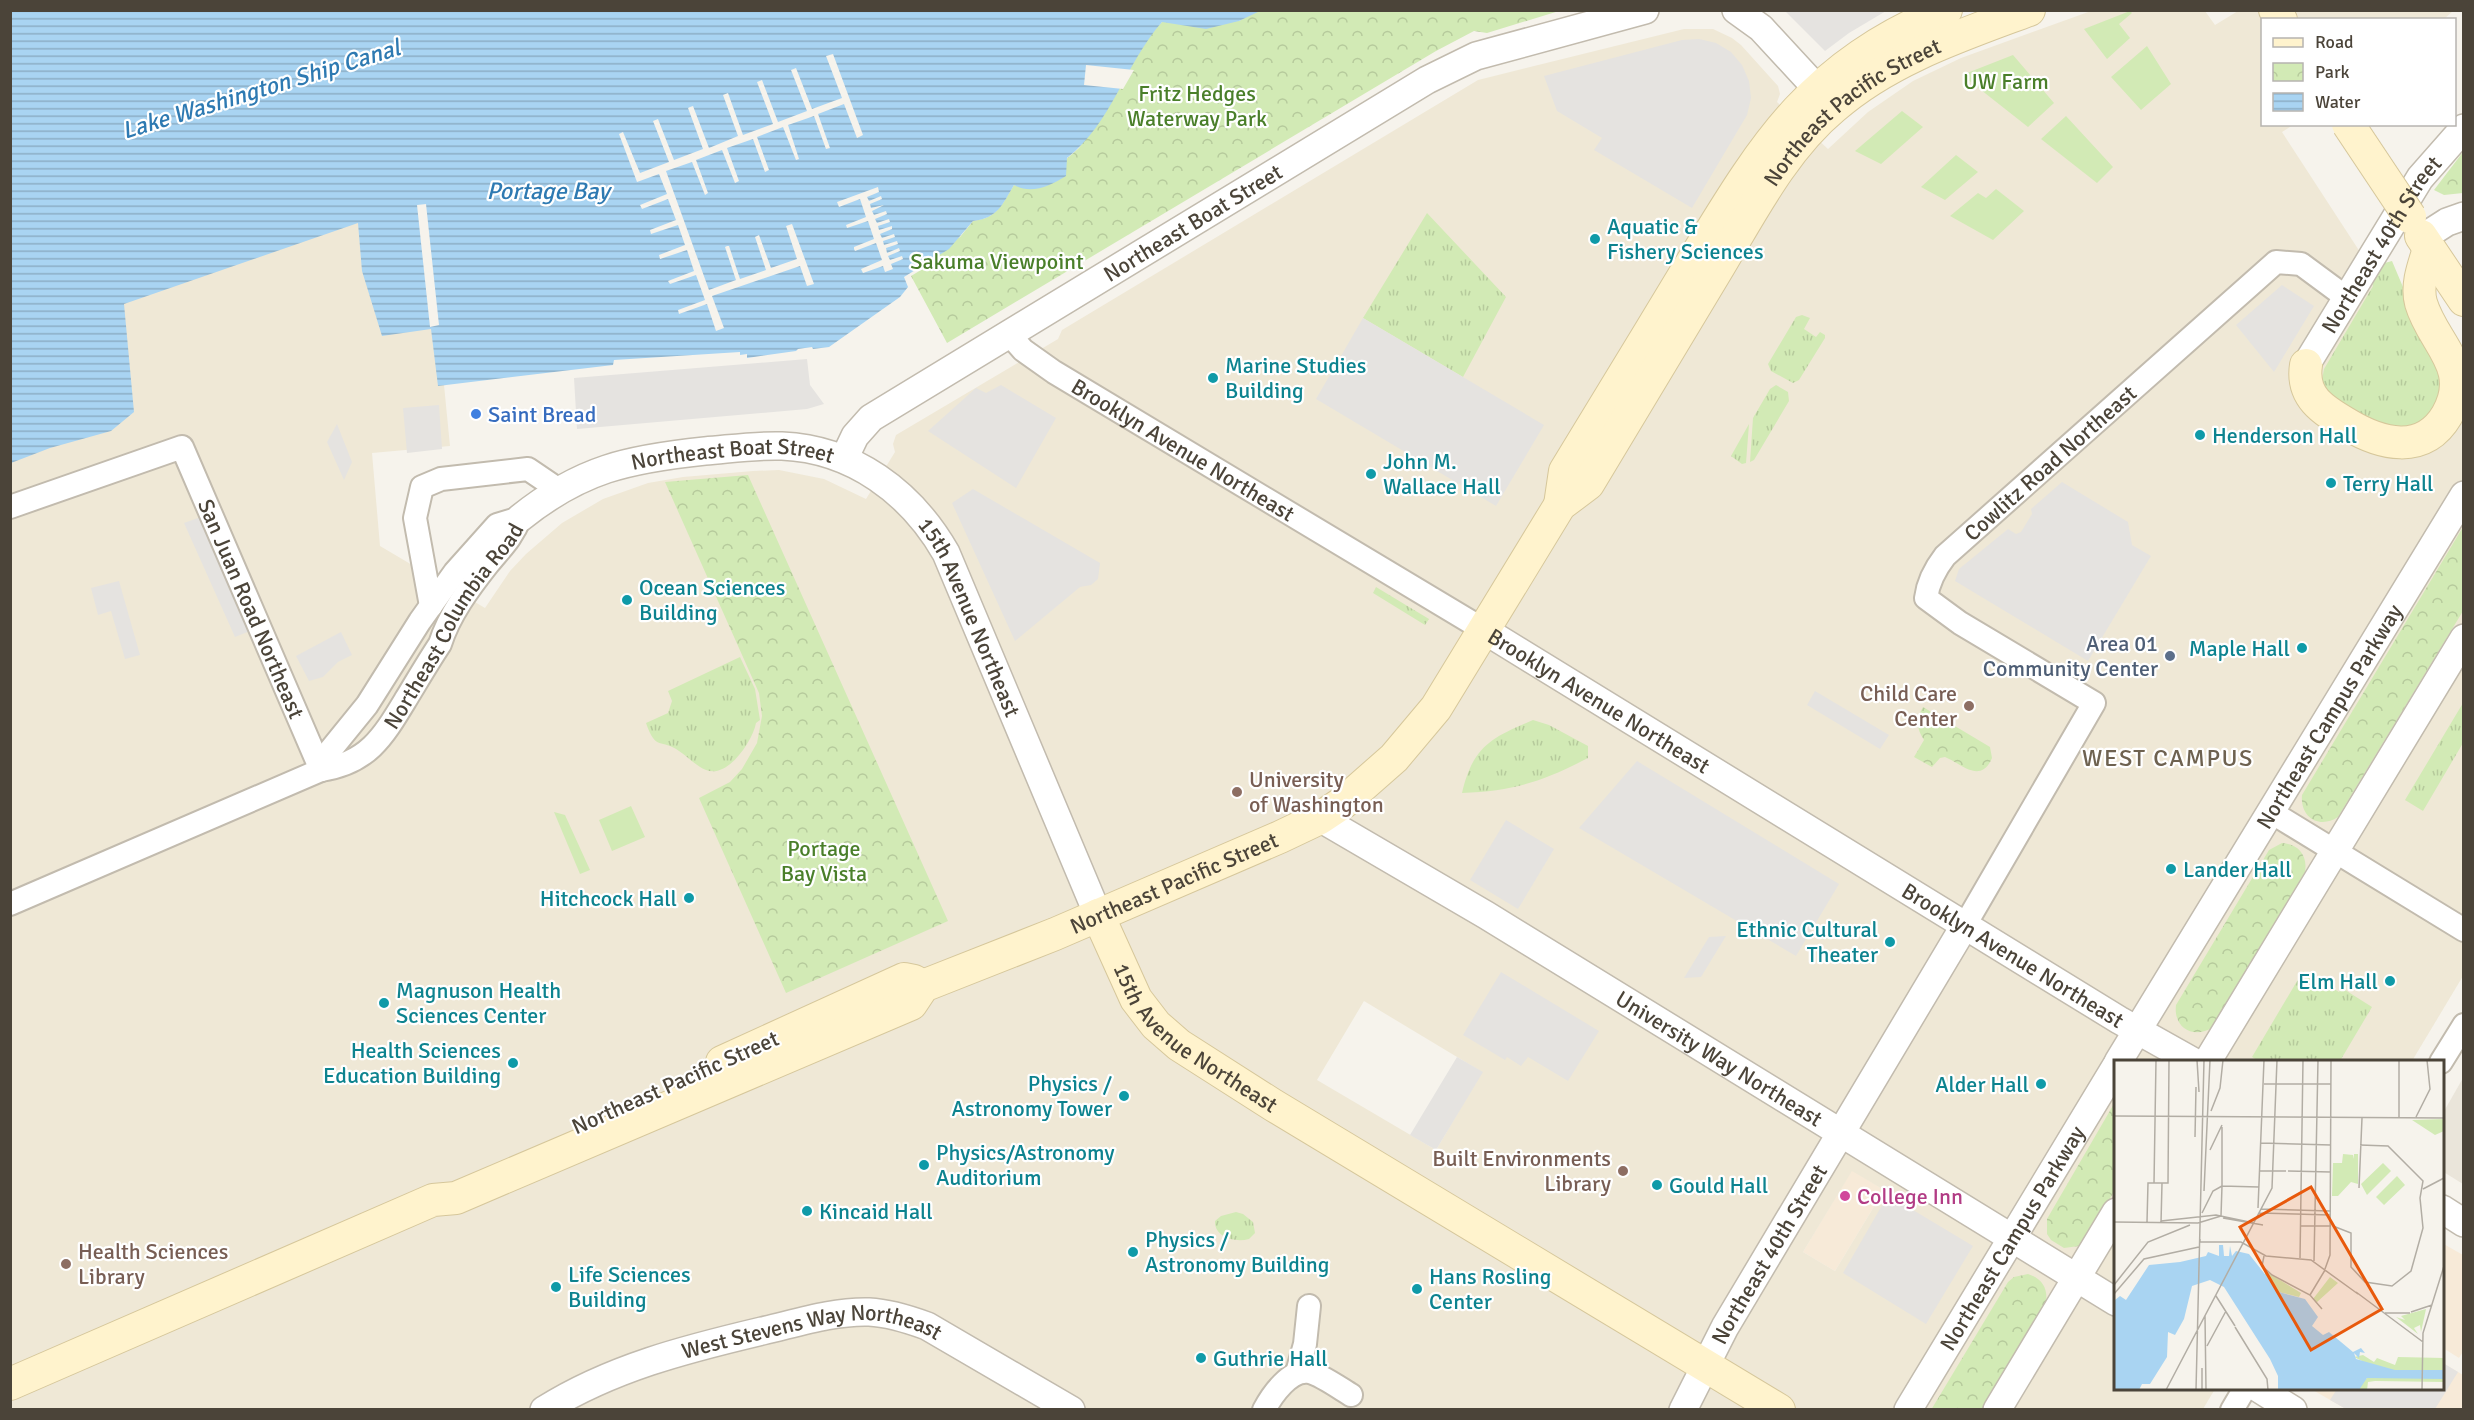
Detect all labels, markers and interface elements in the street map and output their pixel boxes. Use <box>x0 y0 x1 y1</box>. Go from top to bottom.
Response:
legend <box>2261 18 2456 126</box>
text: Road <box>2315 31 2354 53</box>
water label: Lake Washington Ship Canal <box>118 32 406 146</box>
street label: Northeast Pacific Street <box>1758 32 1945 191</box>
text: Park <box>2315 61 2350 83</box>
park label: UW Farm <box>1963 68 2049 95</box>
park label: Fritz Hedges Waterway Park <box>1127 80 1267 132</box>
text: Water <box>2315 91 2361 113</box>
street label: Northeast 40th Street <box>2316 150 2447 338</box>
street label: Northeast Boat Street <box>1098 158 1288 288</box>
water label: Portage Bay <box>487 176 612 206</box>
place label: Aquatic & Fishery Sciences <box>1607 213 1764 265</box>
marker: Aquatic & Fishery Sciences <box>1588 232 1602 246</box>
park label: Sakuma Viewpoint <box>910 248 1084 275</box>
place label: Marine Studies Building <box>1225 352 1366 404</box>
marker: Marine Studies Building <box>1206 371 1220 385</box>
street label: Brooklyn Avenue Northeast <box>1066 373 1300 527</box>
street label: Cowlitz Road Northeast <box>1959 379 2142 547</box>
place label: Saint Bread <box>488 401 596 428</box>
marker: Saint Bread <box>469 407 483 421</box>
place label: Henderson Hall <box>2212 422 2357 449</box>
marker: Henderson Hall <box>2193 428 2207 442</box>
street label: Northeast Boat Street <box>629 433 838 476</box>
place label: John M. Wallace Hall <box>1383 448 1501 500</box>
marker: John M. Wallace Hall <box>1364 467 1378 481</box>
place label: Terry Hall <box>2343 470 2434 497</box>
marker: Terry Hall <box>2324 476 2338 490</box>
street label: San Juan Road Northeast <box>192 495 310 723</box>
street label: 15th Avenue Northeast <box>912 512 1026 721</box>
street label: Northeast Columbia Road <box>378 518 529 734</box>
place label: Ocean Sciences Building <box>639 574 785 626</box>
marker: Ocean Sciences Building <box>620 593 634 607</box>
street label: Northeast Campus Parkway <box>2251 599 2409 834</box>
street label: Brooklyn Avenue Northeast <box>1483 623 1715 780</box>
place label: Area 01 Community Center <box>1983 630 2158 682</box>
place label: Maple Hall <box>2189 635 2290 662</box>
marker: Maple Hall <box>2295 641 2309 655</box>
marker: Area 01 Community Center <box>2163 649 2177 663</box>
place label: Child Care Center <box>1860 680 1957 732</box>
marker: Child Care Center <box>1962 699 1976 713</box>
district label: WEST CAMPUS <box>2082 743 2254 773</box>
place label: University of Washington <box>1249 766 1384 818</box>
marker: University of Washington <box>1230 785 1244 799</box>
street label: Northeast Pacific Street <box>1066 826 1283 940</box>
park label: Portage Bay Vista <box>781 835 867 887</box>
place label: Lander Hall <box>2183 856 2292 883</box>
marker: Lander Hall <box>2164 862 2178 876</box>
street label: Brooklyn Avenue Northeast <box>1897 877 2129 1034</box>
place label: Hitchcock Hall <box>540 885 677 912</box>
marker: Hitchcock Hall <box>682 891 696 905</box>
place label: Ethnic Cultural Theater <box>1736 916 1878 968</box>
marker: Ethnic Cultural Theater <box>1883 935 1897 949</box>
street label: 15th Avenue Northeast <box>1107 959 1283 1119</box>
place label: Elm Hall <box>2298 968 2378 995</box>
marker: Elm Hall <box>2383 974 2397 988</box>
place label: Magnuson Health Sciences Center <box>396 977 561 1029</box>
street label: University Way Northeast <box>1611 985 1828 1133</box>
marker: Magnuson Health Sciences Center <box>377 996 391 1010</box>
street label: Northeast Pacific Street <box>567 1024 783 1140</box>
place label: Health Sciences Education Building <box>323 1037 501 1089</box>
marker: Health Sciences Education Building <box>506 1056 520 1070</box>
inset map <box>2114 1060 2444 1390</box>
place label: Physics / Astronomy Tower <box>951 1070 1113 1122</box>
place label: Alder Hall <box>1935 1071 2029 1098</box>
marker: Alder Hall <box>2034 1077 2048 1091</box>
marker: Physics / Astronomy Tower <box>1117 1089 1131 1103</box>
street label: Northeast Campus Parkway <box>1934 1120 2091 1356</box>
place label: Physics/Astronomy Auditorium <box>936 1139 1115 1191</box>
place label: Built Environments Library <box>1432 1145 1612 1197</box>
marker: Physics/Astronomy Auditorium <box>917 1158 931 1172</box>
street label: Northeast 40th Street <box>1706 1159 1833 1349</box>
marker: Built Environments Library <box>1616 1164 1630 1178</box>
place label: Gould Hall <box>1669 1172 1768 1199</box>
marker: Gould Hall <box>1650 1178 1664 1192</box>
place label: College Inn <box>1857 1183 1963 1210</box>
marker: College Inn <box>1838 1189 1852 1203</box>
place label: Kincaid Hall <box>819 1198 933 1225</box>
marker: Kincaid Hall <box>800 1204 814 1218</box>
place label: Physics / Astronomy Building <box>1145 1226 1329 1278</box>
place label: Health Sciences Library <box>78 1238 228 1290</box>
marker: Physics / Astronomy Building <box>1126 1245 1140 1259</box>
marker: Health Sciences Library <box>59 1257 73 1271</box>
place label: Life Sciences Building <box>568 1261 691 1313</box>
place label: Hans Rosling Center <box>1429 1263 1551 1315</box>
marker: Life Sciences Building <box>549 1280 563 1294</box>
marker: Hans Rosling Center <box>1410 1282 1424 1296</box>
street label: West Stevens Way Northeast <box>679 1299 947 1365</box>
place label: Guthrie Hall <box>1213 1345 1328 1372</box>
marker: Guthrie Hall <box>1194 1351 1208 1365</box>

